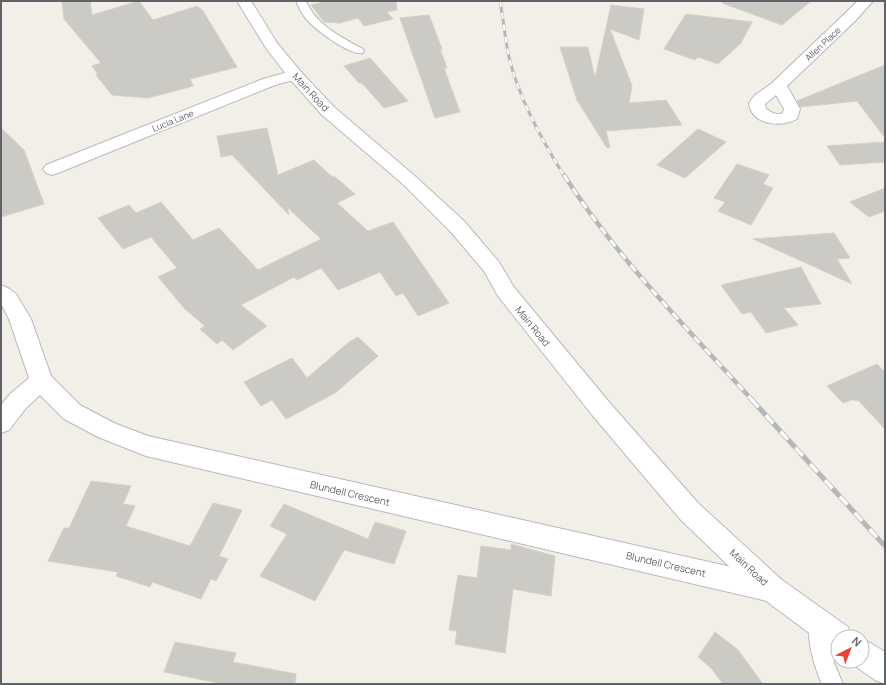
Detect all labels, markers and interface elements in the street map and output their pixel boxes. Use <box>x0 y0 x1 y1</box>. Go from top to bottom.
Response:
street label: Allen Place <box>802 24 843 64</box>
street label: Main Road <box>290 70 333 114</box>
street label: Lucia Lane <box>150 106 196 135</box>
street label: Main Road <box>512 303 554 349</box>
street label: Blundell Crescent <box>309 477 391 509</box>
street label: Main Road <box>727 546 771 589</box>
street label: Blundell Crescent <box>625 548 707 580</box>
north arrow <box>830 629 870 669</box>
text: N <box>849 633 865 649</box>

